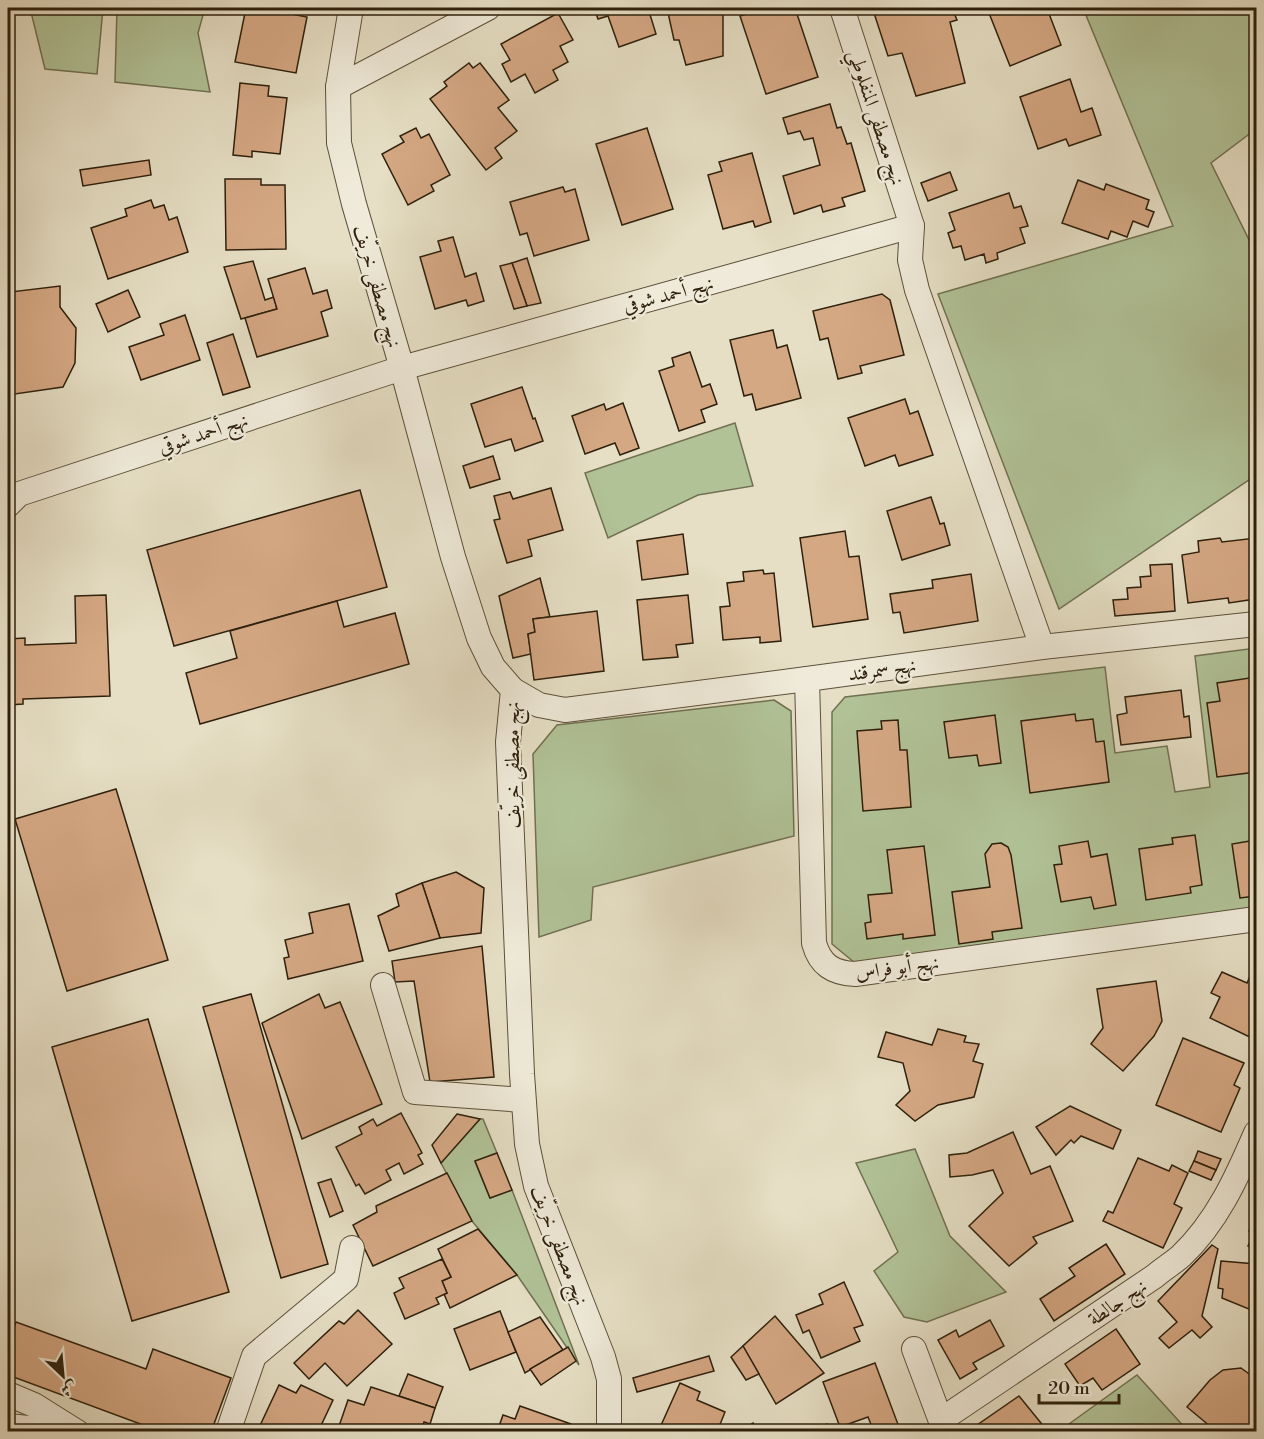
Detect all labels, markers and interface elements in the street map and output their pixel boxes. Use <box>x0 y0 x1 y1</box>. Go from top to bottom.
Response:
street label: نهج مصطفى المنفلوطي <box>837 46 909 190</box>
street label: نهج مصطفى خريّف <box>343 221 409 352</box>
street label: نهج أحمد شوقي <box>620 268 718 323</box>
street label: نهج أحمد شوقي <box>155 405 253 464</box>
street label: نهج سمرقند <box>847 653 918 692</box>
street label: نهج مصطفى خريّف <box>498 702 530 828</box>
street label: نهج أبو فراس <box>854 948 941 990</box>
street label: نهج مصطفى خريّف <box>520 1181 596 1311</box>
street label: نهج جالطة <box>1083 1274 1155 1335</box>
north arrow <box>33 1346 93 1406</box>
scale bar <box>1039 1367 1118 1405</box>
text: ش <box>58 1376 81 1401</box>
text: 20 m <box>1048 1377 1090 1400</box>

